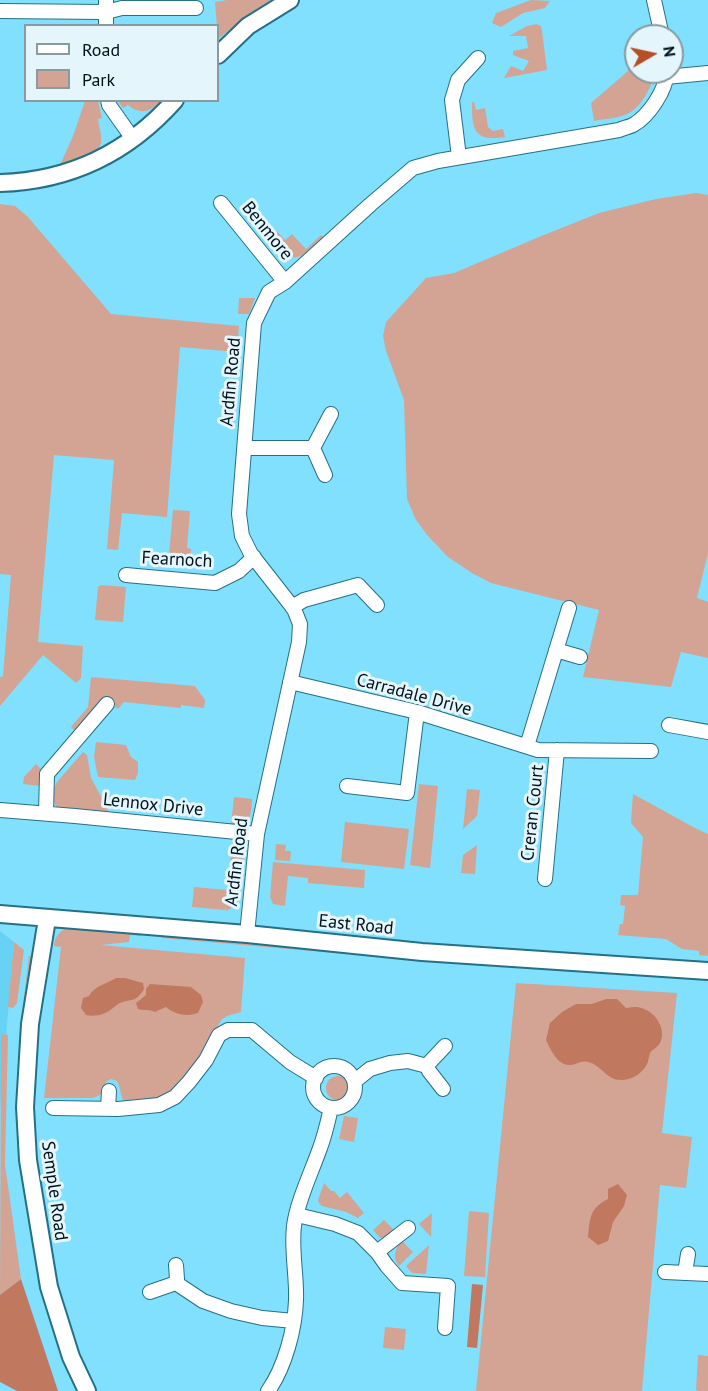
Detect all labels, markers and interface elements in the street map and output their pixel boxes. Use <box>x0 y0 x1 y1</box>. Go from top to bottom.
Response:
legend <box>24 24 219 102</box>
north arrow <box>624 24 684 84</box>
text: Road <box>82 38 120 61</box>
text: N <box>659 45 681 58</box>
text: Park <box>82 68 115 91</box>
street label: Benmore <box>237 197 297 265</box>
street label: Ardfin Road <box>216 337 246 427</box>
street label: Fearnoch <box>141 547 213 573</box>
street label: Carradale Drive <box>354 669 474 721</box>
street label: Creran Court <box>517 764 549 862</box>
street label: Lennox Drive <box>102 789 204 821</box>
street label: Ardfin Road <box>221 817 253 907</box>
street label: East Road <box>317 910 395 940</box>
street label: Semple Road <box>36 1140 72 1242</box>

